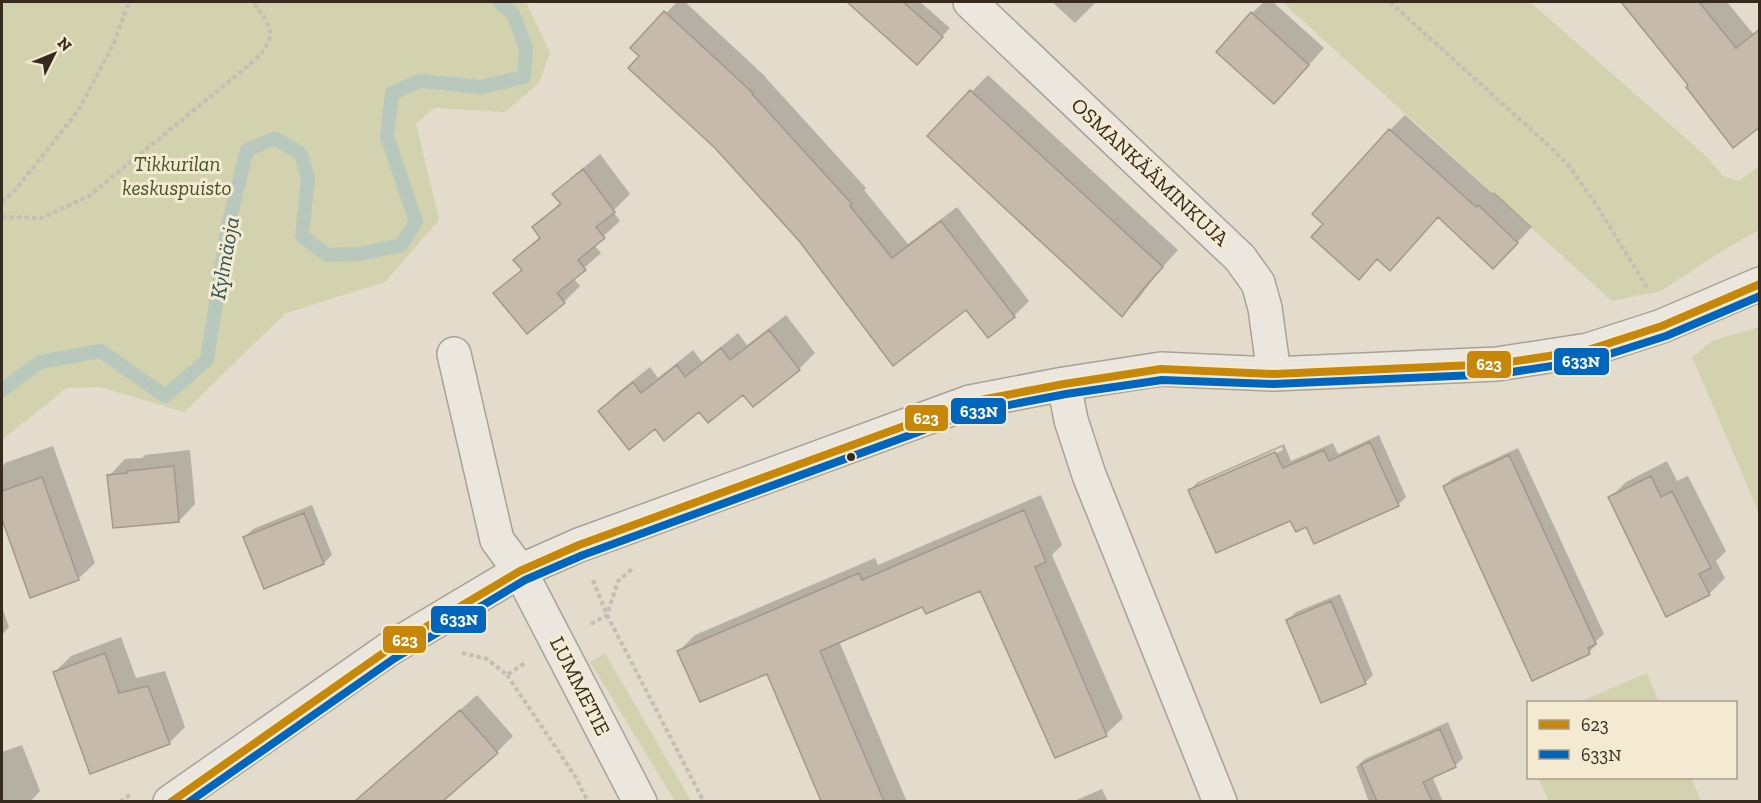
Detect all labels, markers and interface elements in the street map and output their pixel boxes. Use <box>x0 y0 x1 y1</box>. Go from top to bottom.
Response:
north arrow <box>24 24 84 84</box>
text: N <box>54 33 76 55</box>
street label: OSMANKÄÄMINKUJA <box>1066 92 1235 251</box>
park label: Tikkurilan keskuspuisto <box>122 151 232 200</box>
water label: Kylmäoja <box>204 215 245 302</box>
line badge: 633N <box>1553 347 1610 376</box>
line badge: 623 <box>1466 350 1512 379</box>
text: 633N <box>1562 352 1600 371</box>
text: 623 <box>1476 355 1502 374</box>
line badge: 633N <box>950 397 1007 425</box>
text: 633N <box>960 402 998 421</box>
line badge: 623 <box>904 404 949 432</box>
text: 623 <box>913 409 939 428</box>
unlabelled marker <box>845 451 857 463</box>
line badge: 633N <box>430 605 487 634</box>
text: 633N <box>440 610 478 629</box>
line badge: 623 <box>382 625 427 654</box>
text: 623 <box>392 631 418 650</box>
street label: LUMMETIE <box>545 632 616 739</box>
legend <box>1527 701 1737 779</box>
text: 623 <box>1581 714 1609 736</box>
text: 633N <box>1581 744 1621 766</box>

